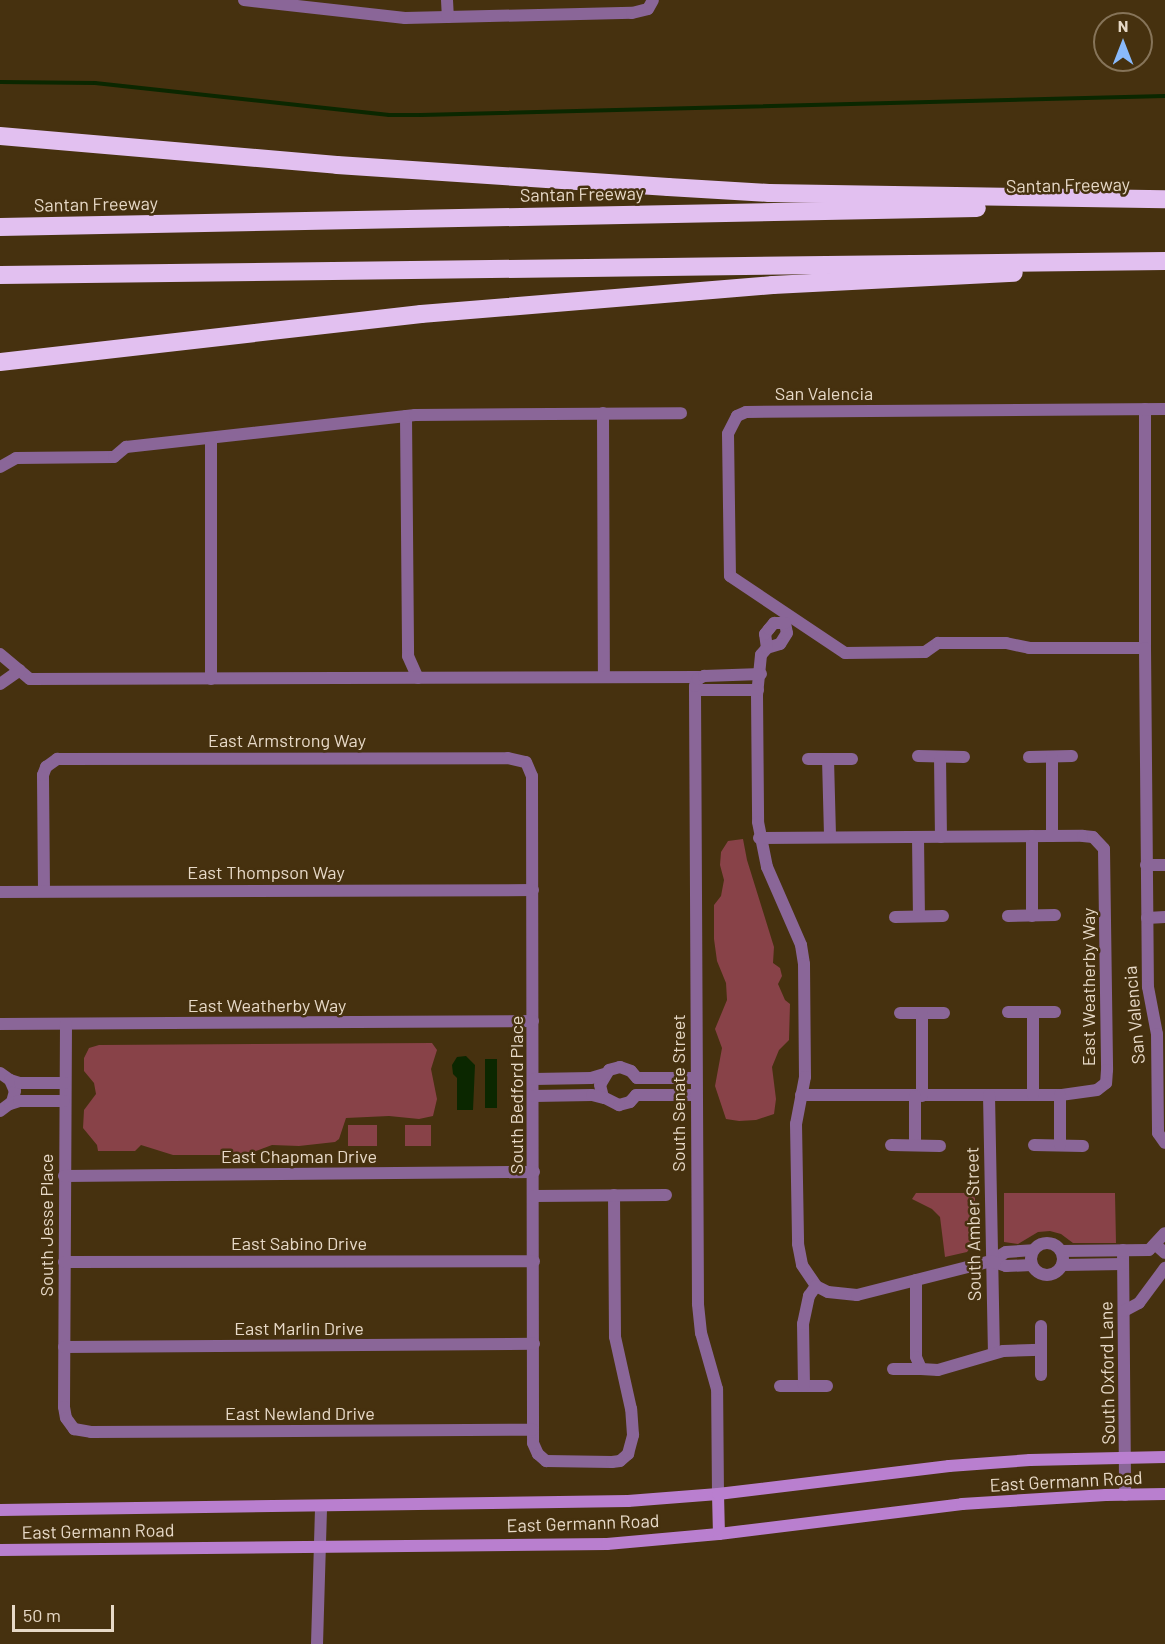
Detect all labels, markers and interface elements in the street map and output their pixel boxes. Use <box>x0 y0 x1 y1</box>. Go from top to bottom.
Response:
north arrow <box>1093 12 1153 72</box>
text: N <box>1118 16 1128 35</box>
street label: Santan Freeway <box>1006 173 1130 197</box>
street label: Santan Freeway <box>520 182 644 206</box>
street label: Santan Freeway <box>34 192 158 216</box>
street label: San Valencia <box>775 382 873 404</box>
street label: East Armstrong Way <box>208 729 366 751</box>
street label: East Thompson Way <box>187 861 345 883</box>
street label: East Weatherby Way <box>1077 908 1099 1066</box>
street label: San Valencia <box>1119 965 1149 1065</box>
street label: East Weatherby Way <box>188 994 346 1016</box>
street label: South Senate Street <box>667 1014 689 1172</box>
street label: South Bedford Place <box>505 1016 527 1174</box>
street label: East Chapman Drive <box>221 1145 377 1167</box>
street label: South Amber Street <box>961 1147 985 1301</box>
street label: South Jesse Place <box>35 1154 57 1296</box>
street label: East Sabino Drive <box>231 1232 367 1254</box>
street label: South Oxford Lane <box>1095 1301 1119 1445</box>
street label: East Marlin Drive <box>234 1317 364 1339</box>
street label: East Newland Drive <box>225 1402 375 1424</box>
street label: East Germann Road <box>989 1466 1143 1496</box>
street label: East Germann Road <box>506 1510 660 1536</box>
street label: East Germann Road <box>21 1519 175 1543</box>
scale bar <box>15 1593 117 1631</box>
text: 50 m <box>23 1604 61 1626</box>

